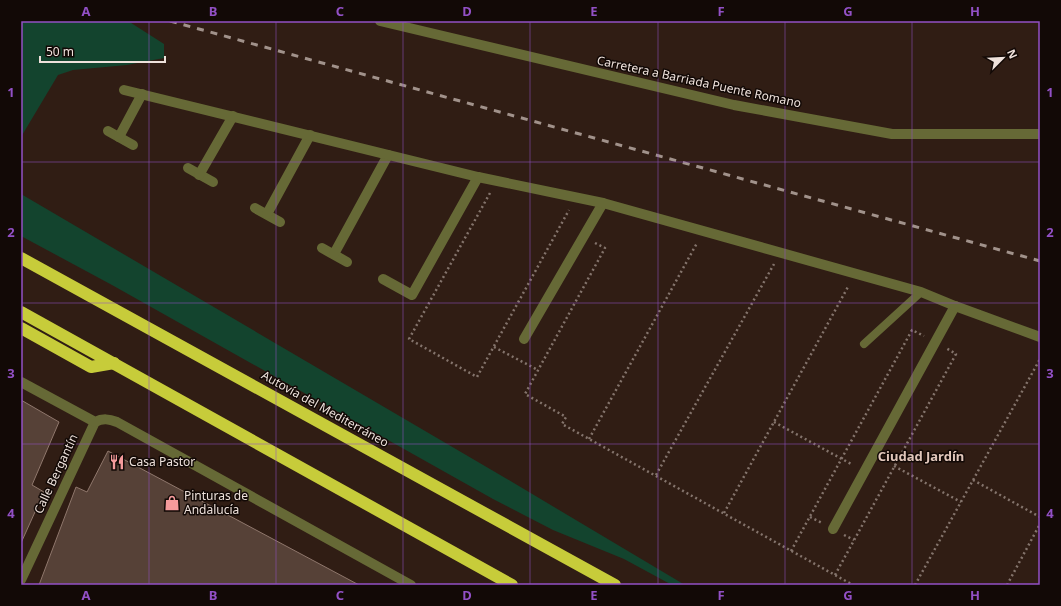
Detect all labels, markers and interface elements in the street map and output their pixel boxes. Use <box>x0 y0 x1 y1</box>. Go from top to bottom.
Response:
text: A <box>82 2 91 20</box>
text: B <box>209 2 217 20</box>
text: C <box>336 2 344 20</box>
text: D <box>462 2 472 20</box>
text: E <box>590 2 598 20</box>
text: F <box>717 2 725 20</box>
text: G <box>843 2 853 20</box>
text: H <box>970 2 980 20</box>
scale bar <box>40 38 165 64</box>
north arrow <box>983 38 1023 78</box>
text: 50 m <box>46 43 74 60</box>
text: N <box>1004 47 1021 61</box>
street label: Carretera a Barriada Puente Romano <box>596 52 803 111</box>
text: 1 <box>7 83 15 101</box>
text: 1 <box>1046 83 1054 101</box>
text: 2 <box>7 223 15 241</box>
text: 2 <box>1046 223 1054 241</box>
text: 3 <box>7 364 15 382</box>
text: 3 <box>1046 364 1054 382</box>
street label: Autovía del Mediterráneo <box>259 366 392 451</box>
street label: Calle Bergantín <box>30 431 81 516</box>
district label: Ciudad Jardín <box>878 447 964 465</box>
restaurant icon: Casa Pastor <box>108 453 126 471</box>
place label: Casa Pastor <box>129 453 195 470</box>
place label: Pinturas de Andalucía <box>184 487 248 518</box>
shop icon: Pinturas de Andalucía <box>163 494 181 512</box>
text: 4 <box>7 504 15 522</box>
text: 4 <box>1046 504 1054 522</box>
text: A <box>82 586 91 604</box>
text: B <box>209 586 217 604</box>
text: C <box>336 586 344 604</box>
text: D <box>462 586 472 604</box>
text: E <box>590 586 598 604</box>
text: F <box>717 586 725 604</box>
text: G <box>843 586 853 604</box>
text: H <box>970 586 980 604</box>

